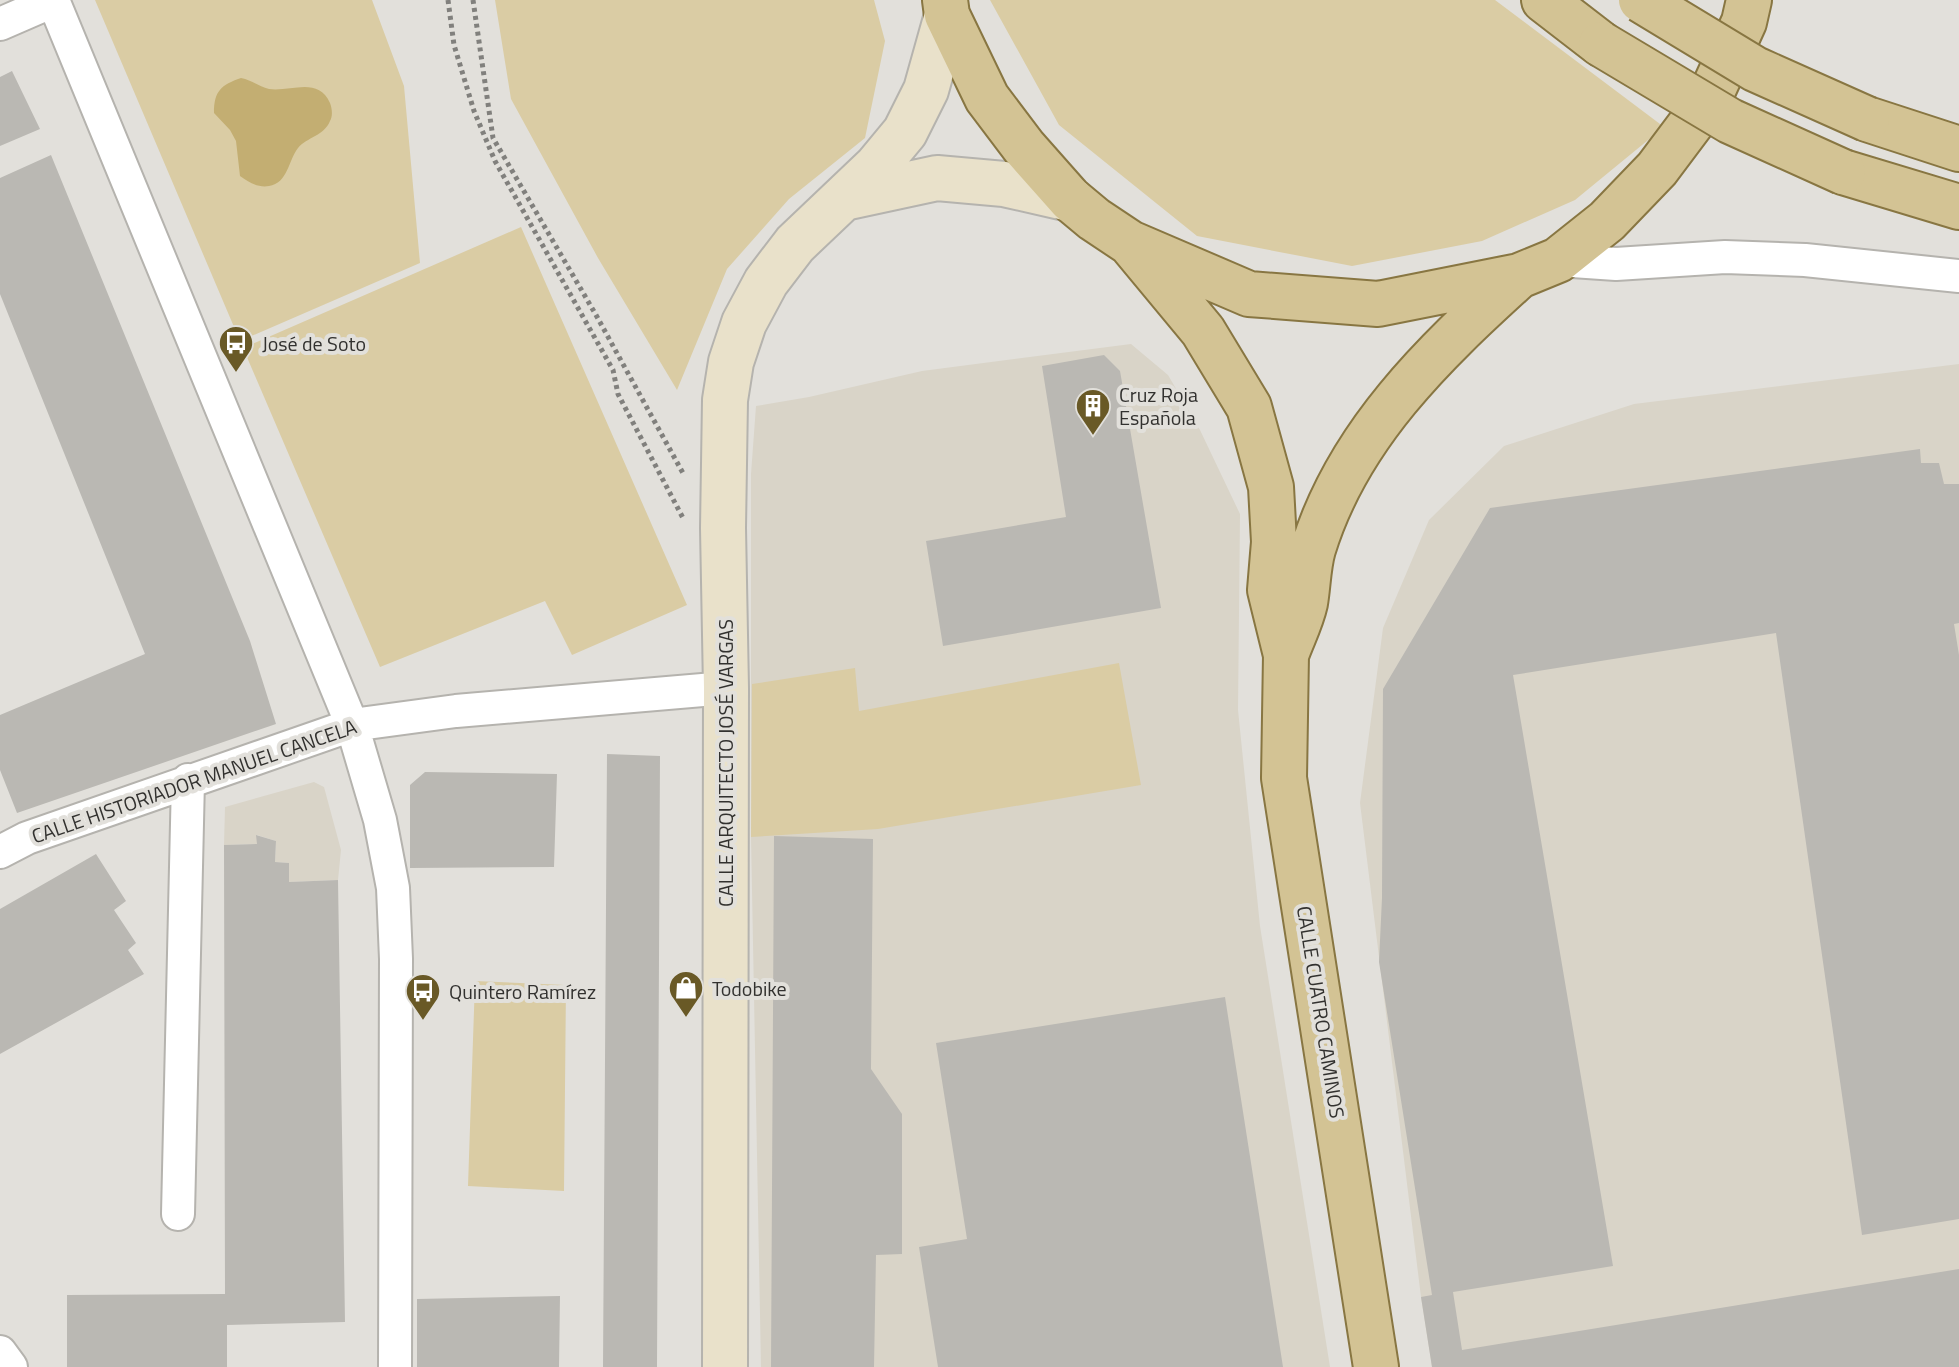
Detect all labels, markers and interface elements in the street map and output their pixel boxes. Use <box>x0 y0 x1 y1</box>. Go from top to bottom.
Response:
bus stop icon: José de Soto <box>217 324 255 374</box>
place label: José de Soto <box>262 328 366 359</box>
place label: Cruz Roja Española <box>1119 379 1198 433</box>
building icon: Cruz Roja Española <box>1074 387 1112 437</box>
street label: CALLE ARQUITECTO JOSÉ VARGAS <box>710 619 741 907</box>
street label: CALLE HISTORIADOR MANUEL CANCELA <box>27 711 361 851</box>
street label: CALLE CUATRO CAMINOS <box>1289 904 1353 1120</box>
shop icon: Todobike <box>667 969 705 1019</box>
bus stop icon: Quintero Ramírez <box>404 972 442 1022</box>
place label: Todobike <box>712 973 787 1004</box>
place label: Quintero Ramírez <box>449 976 596 1007</box>

